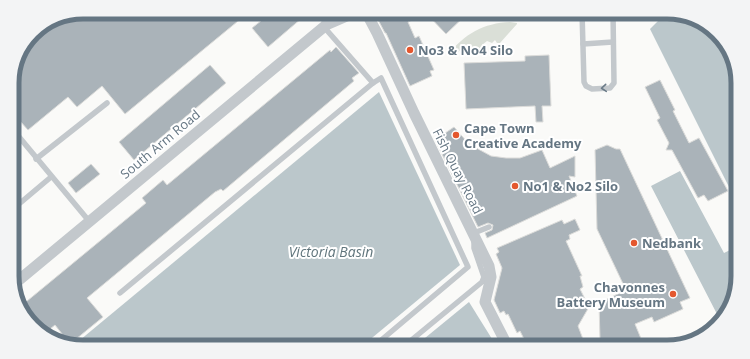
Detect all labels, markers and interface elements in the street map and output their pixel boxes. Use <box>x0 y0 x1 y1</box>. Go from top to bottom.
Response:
place label: No3 & No4 Silo <box>418 41 513 59</box>
marker: No3 & No4 Silo <box>405 45 415 55</box>
one-way arrow <box>601 83 607 92</box>
street label: South Arm Road <box>116 105 204 183</box>
place label: Cape Town Creative Academy <box>464 119 582 152</box>
street label: Fish Quay Road <box>429 125 487 217</box>
marker: Cape Town Creative Academy <box>451 130 461 140</box>
place label: No1 & No2 Silo <box>523 177 618 195</box>
marker: No1 & No2 Silo <box>510 181 520 191</box>
place label: Nedbank <box>642 234 702 252</box>
marker: Nedbank <box>629 238 639 248</box>
water label: Victoria Basin <box>289 242 373 261</box>
place label: Chavonnes Battery Museum <box>557 278 665 311</box>
marker: Chavonnes Battery Museum <box>668 289 678 299</box>

